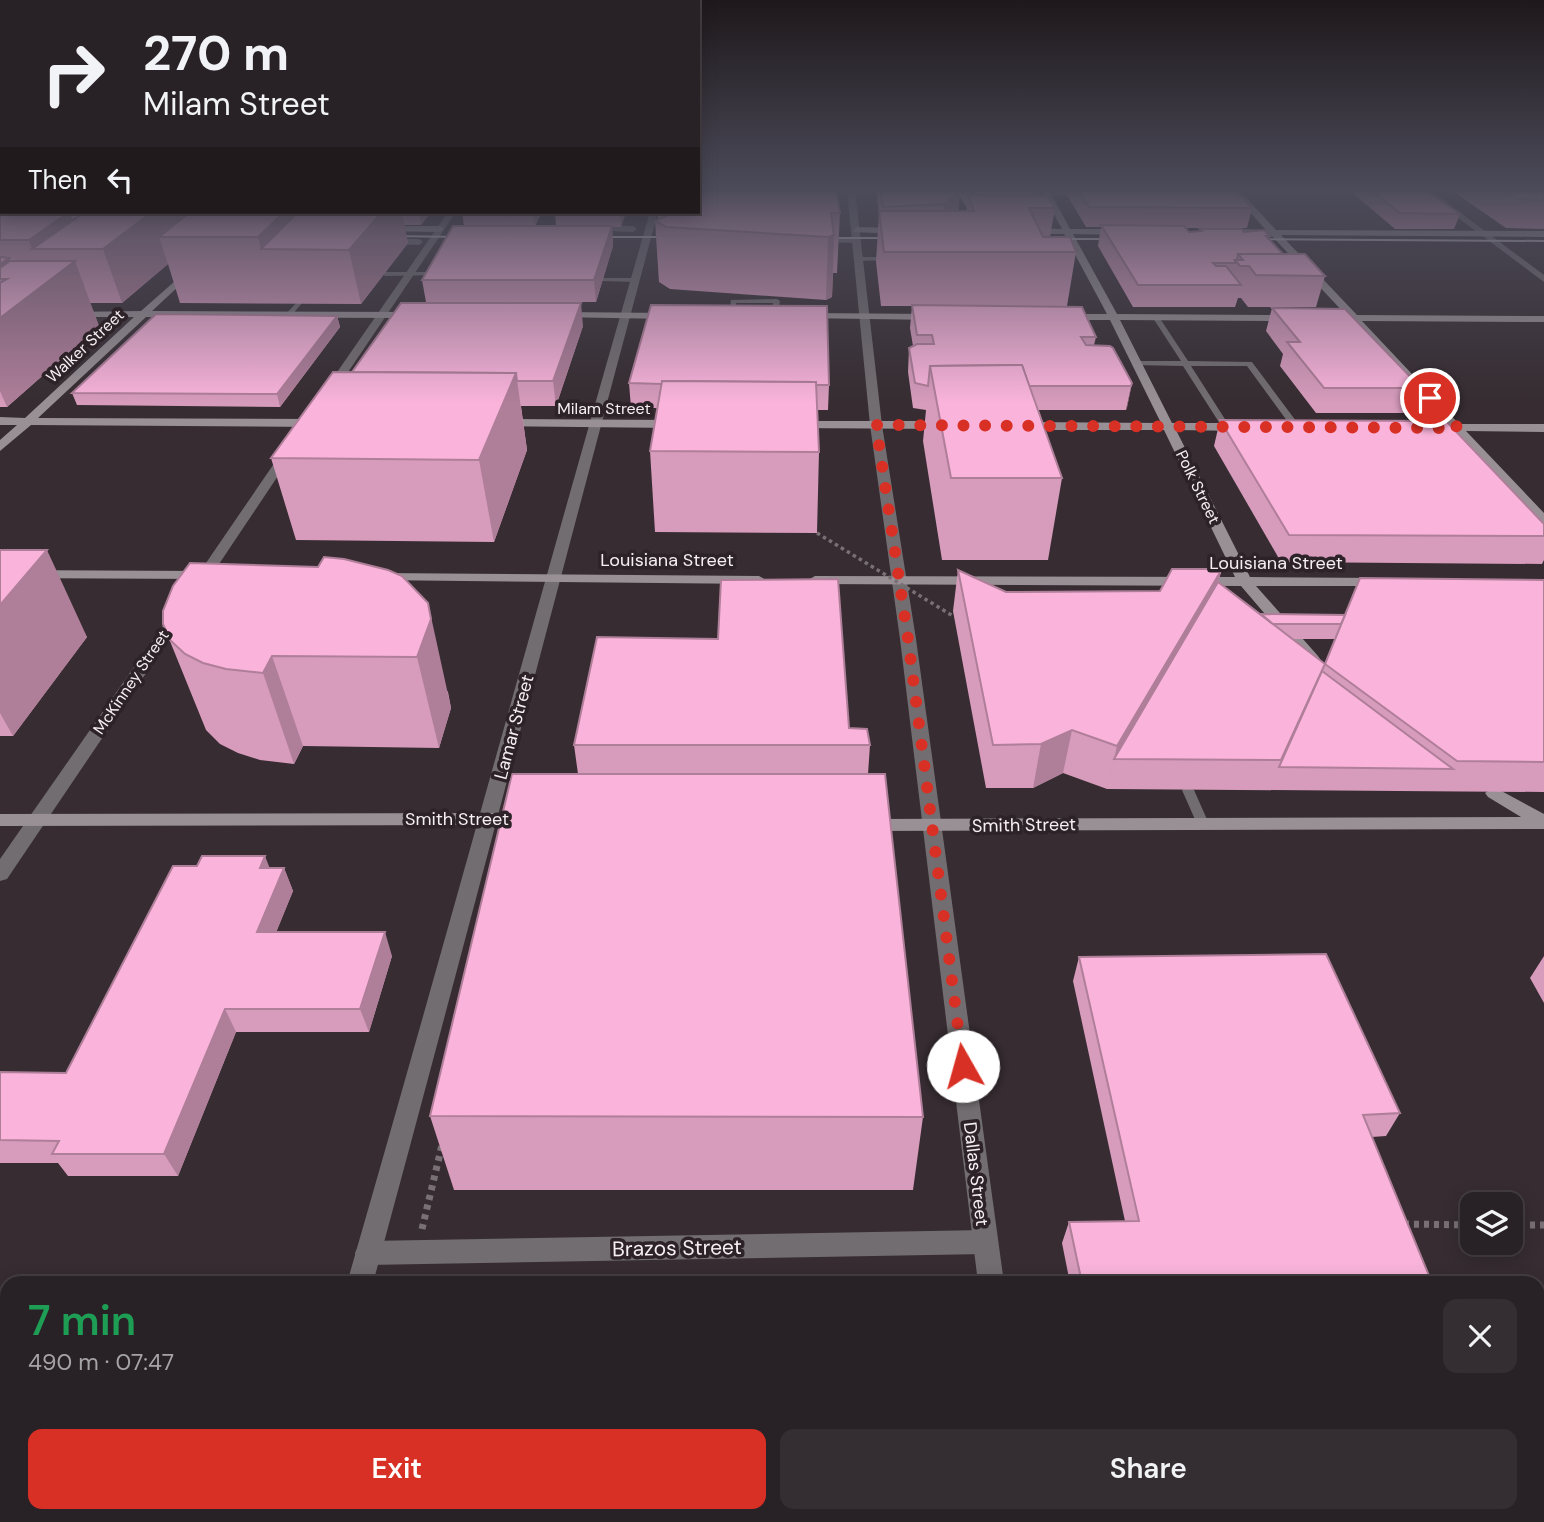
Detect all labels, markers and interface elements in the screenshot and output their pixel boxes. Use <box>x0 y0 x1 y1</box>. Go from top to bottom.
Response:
text: 270 m <box>143 21 289 85</box>
icon: right <box>28 28 119 119</box>
text: Milam Street <box>143 83 330 125</box>
icon: left <box>101 161 139 199</box>
text: Then <box>28 163 87 197</box>
street label: Walker Street <box>42 305 128 387</box>
pin <box>1400 368 1460 428</box>
icon: arrive <box>1411 379 1449 417</box>
street label: Milam Street <box>557 398 651 419</box>
street label: Polk Street <box>1171 447 1225 527</box>
street label: Louisiana Street <box>600 548 734 572</box>
street label: Louisiana Street <box>1209 551 1343 575</box>
street label: McKinney Street <box>88 626 174 738</box>
street label: Lamar Street <box>488 672 540 782</box>
street label: Smith Street <box>405 807 509 831</box>
street label: Smith Street <box>972 812 1076 838</box>
position arrow <box>926 1029 1000 1103</box>
street label: Dallas Street <box>958 1121 994 1227</box>
map controls <box>1460 1192 1523 1255</box>
button: layers <box>1460 1192 1523 1255</box>
street label: Brazos Street <box>612 1233 742 1263</box>
text: 7 min <box>28 1293 136 1348</box>
button: close <box>1443 1299 1517 1373</box>
text: 490 m · 07:47 <box>28 1347 174 1377</box>
button: Exit <box>28 1429 766 1509</box>
button: Share <box>780 1429 1517 1509</box>

